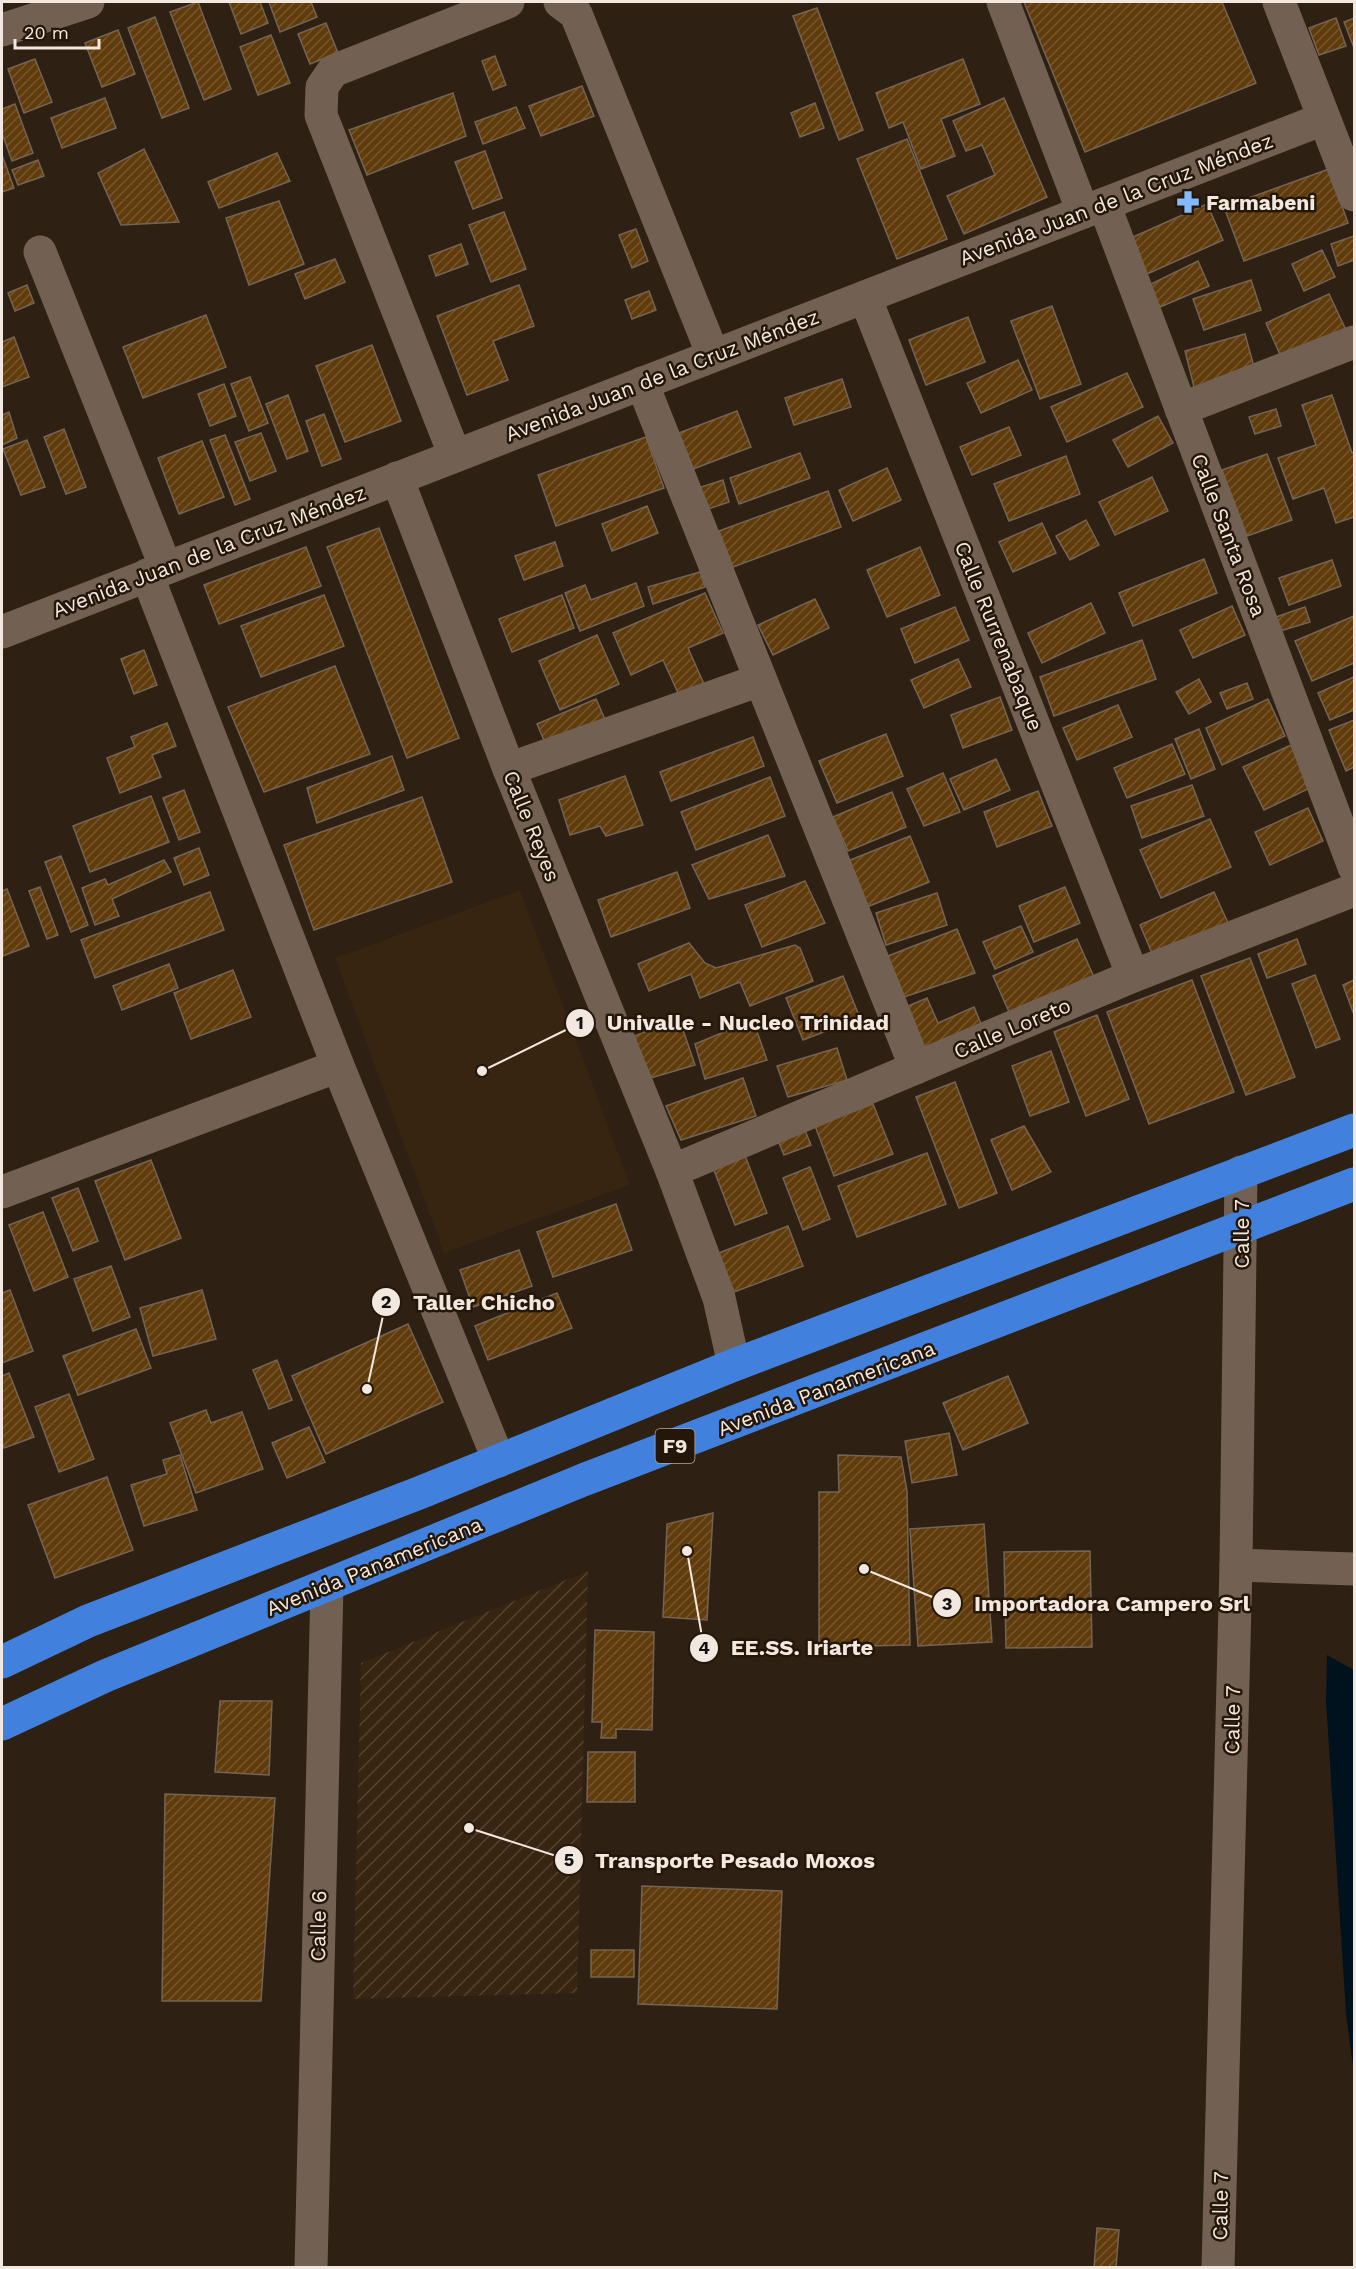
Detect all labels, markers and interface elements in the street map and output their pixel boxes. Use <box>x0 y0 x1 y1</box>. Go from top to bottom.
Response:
scale bar <box>15 12 99 50</box>
text: 20 m <box>24 22 69 43</box>
street label: Avenida Juan de la Cruz Méndez <box>956 128 1276 270</box>
pharmacy icon: Farmabeni <box>1175 189 1201 215</box>
place label: Farmabeni <box>1206 190 1315 215</box>
street label: Avenida Juan de la Cruz Méndez <box>502 304 822 446</box>
street label: Calle Santa Rosa <box>1186 450 1272 620</box>
street label: Avenida Juan de la Cruz Méndez <box>49 480 369 622</box>
street label: Calle Rurrenabaque <box>950 538 1048 734</box>
street label: Calle Reyes <box>498 767 566 885</box>
street label: Calle Loreto <box>950 992 1074 1064</box>
callout: Univalle - Nucleo Trinidad <box>565 1003 902 1043</box>
text: Univalle - Nucleo Trinidad <box>607 1010 889 1035</box>
text: 1 <box>576 1012 584 1033</box>
street label: Calle 7 <box>1229 1199 1254 1269</box>
callout: Taller Chicho <box>371 1282 567 1322</box>
text: Taller Chicho <box>413 1290 555 1315</box>
text: 2 <box>381 1291 391 1312</box>
street label: Avenida Panamericana <box>714 1335 938 1441</box>
road number: F9 <box>656 1429 694 1463</box>
street label: Avenida Panamericana <box>262 1511 486 1621</box>
callout: Importadora Campero Srl <box>932 1583 1262 1623</box>
text: Importadora Campero Srl <box>974 1591 1251 1616</box>
text: 3 <box>942 1593 952 1614</box>
callout: EE.SS. Iriarte <box>689 1628 886 1668</box>
text: EE.SS. Iriarte <box>731 1635 873 1660</box>
text: 4 <box>698 1637 710 1658</box>
street label: Calle 7 <box>1219 1685 1245 1755</box>
callout: Transporte Pesado Moxos <box>554 1840 887 1880</box>
text: Transporte Pesado Moxos <box>595 1848 875 1873</box>
text: 5 <box>564 1849 574 1870</box>
street label: Calle 6 <box>305 1890 331 1962</box>
street label: Calle 7 <box>1207 2171 1233 2241</box>

